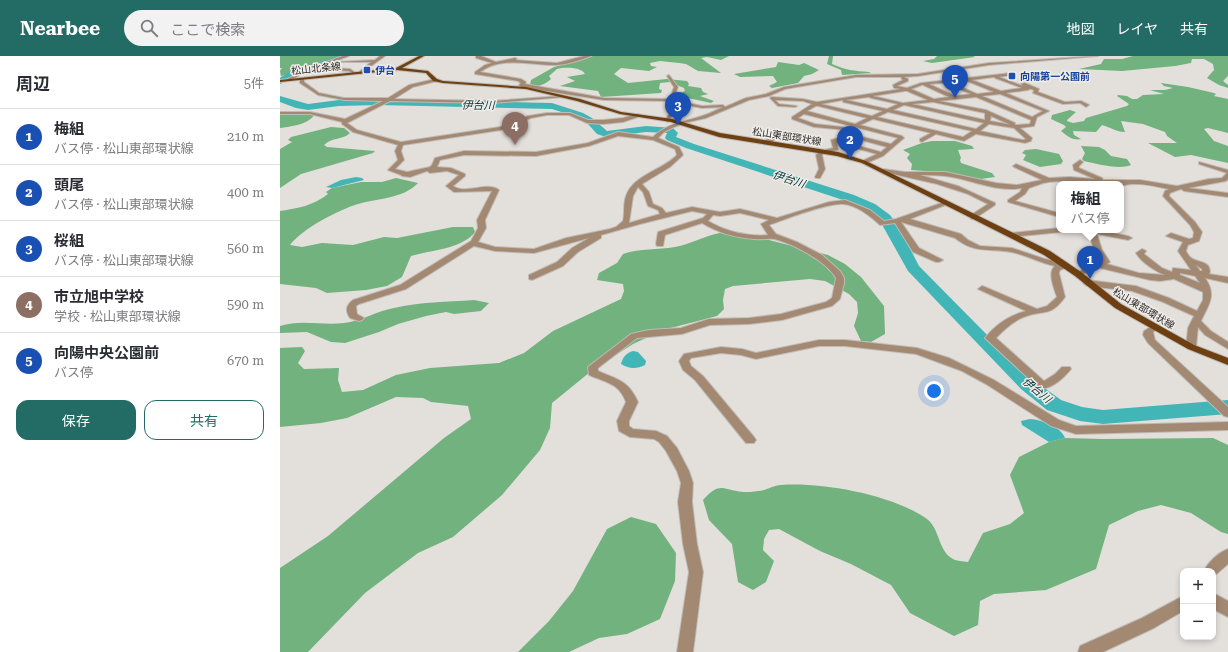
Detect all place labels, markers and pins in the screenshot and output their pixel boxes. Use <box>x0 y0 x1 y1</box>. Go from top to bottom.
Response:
marker: 伊台 <box>362 65 372 75</box>
place label: 伊台 <box>375 65 395 76</box>
pin: 5 <box>942 65 968 98</box>
marker: 向陽第一公園前 <box>1007 71 1017 81</box>
place label: 向陽第一公園前 <box>1020 71 1090 82</box>
pin: 3 <box>665 92 691 125</box>
pin: 4 <box>502 112 528 145</box>
pin: 2 <box>837 126 863 159</box>
pin: 1 <box>1077 246 1103 279</box>

